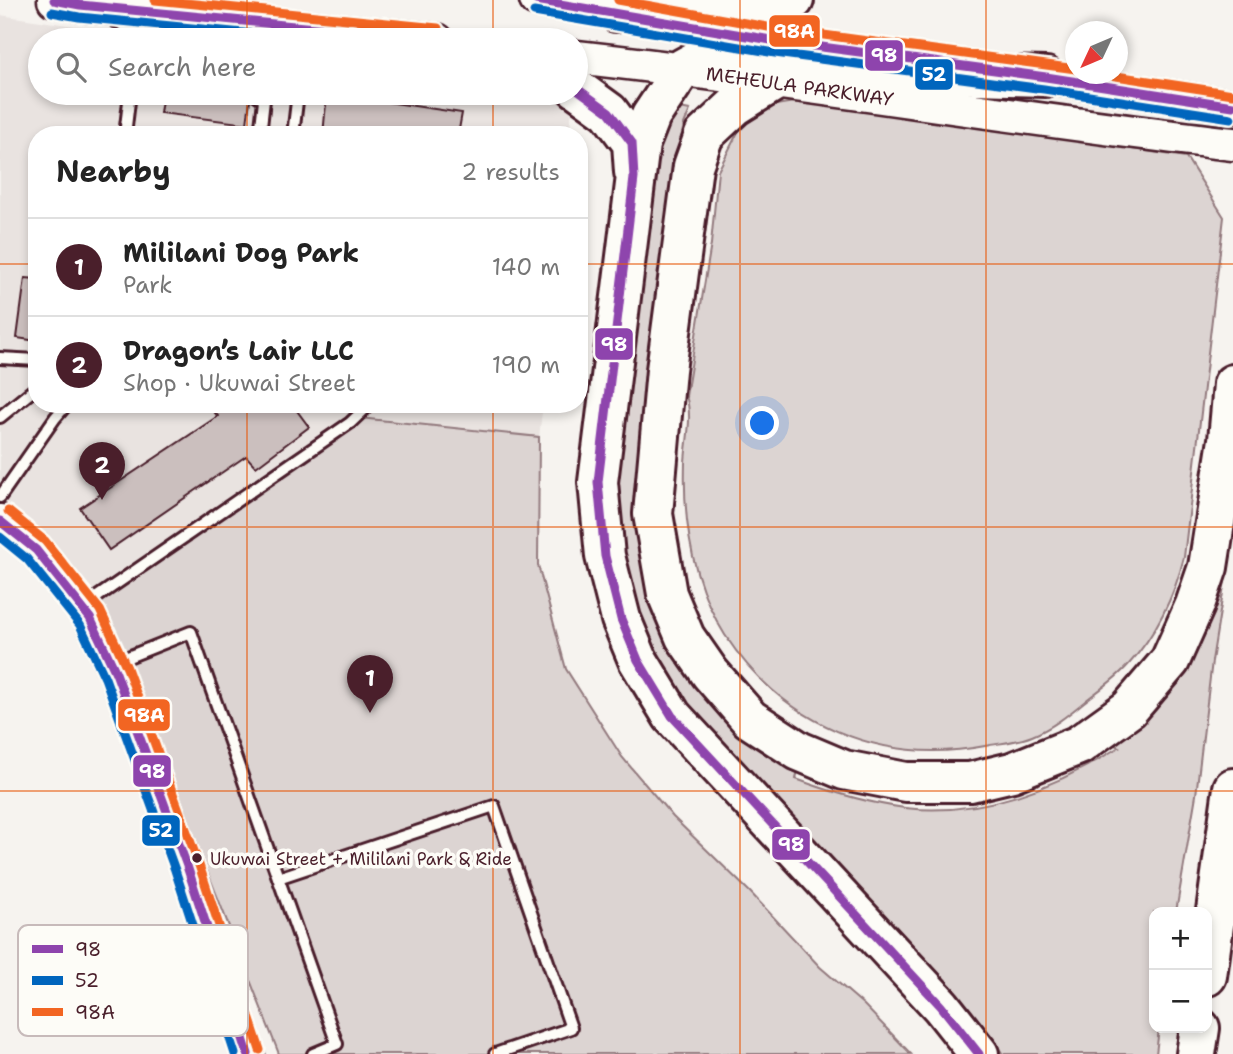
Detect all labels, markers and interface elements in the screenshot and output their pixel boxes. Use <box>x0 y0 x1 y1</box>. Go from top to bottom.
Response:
line badge: 98A <box>768 14 821 48</box>
text: 98A <box>773 19 815 44</box>
north arrow <box>1065 21 1128 84</box>
search box <box>28 28 588 105</box>
line badge: 98 <box>864 39 904 72</box>
text: 98 <box>871 43 897 68</box>
icon: search <box>52 48 90 86</box>
text: Search here <box>108 49 257 84</box>
line badge: 52 <box>914 58 954 91</box>
street label: MEHEULA PARKWAY <box>705 61 896 112</box>
text: 52 <box>922 62 946 87</box>
text: Nearby <box>56 151 171 192</box>
text: 2 results <box>461 157 560 187</box>
text: Mililani Dog Park <box>123 235 359 270</box>
text: 1 <box>74 252 84 282</box>
text: 140 m <box>492 252 560 282</box>
text: Park <box>123 270 172 300</box>
line badge: 98 <box>594 327 634 361</box>
text: 98 <box>601 332 627 357</box>
text: Dragon’s Lair LLC <box>123 333 354 368</box>
text: 2 <box>71 350 87 380</box>
text: 190 m <box>492 350 560 380</box>
text: Shop · Ukuwai Street <box>123 368 356 398</box>
your location <box>745 406 779 440</box>
pin: 2 <box>79 442 125 500</box>
pin: 1 <box>347 655 393 713</box>
line badge: 98A <box>117 698 171 732</box>
text: 98A <box>123 703 165 728</box>
line badge: 98 <box>132 754 172 788</box>
text: 98 <box>139 759 165 784</box>
line badge: 52 <box>141 814 181 847</box>
text: 52 <box>149 818 173 843</box>
line badge: 98 <box>771 828 811 861</box>
text: 98 <box>778 832 804 857</box>
place label: Ukuwai Street + Mililani Park & Ride <box>210 848 512 870</box>
marker: Ukuwai Street + Mililani Park & Ride <box>190 851 204 865</box>
map controls <box>1149 907 1212 1033</box>
button: + <box>1149 907 1212 970</box>
legend <box>18 925 248 1036</box>
text: 98 <box>75 937 101 962</box>
text: 52 <box>75 968 99 993</box>
button: − <box>1149 970 1212 1033</box>
text: 98A <box>75 1000 115 1025</box>

